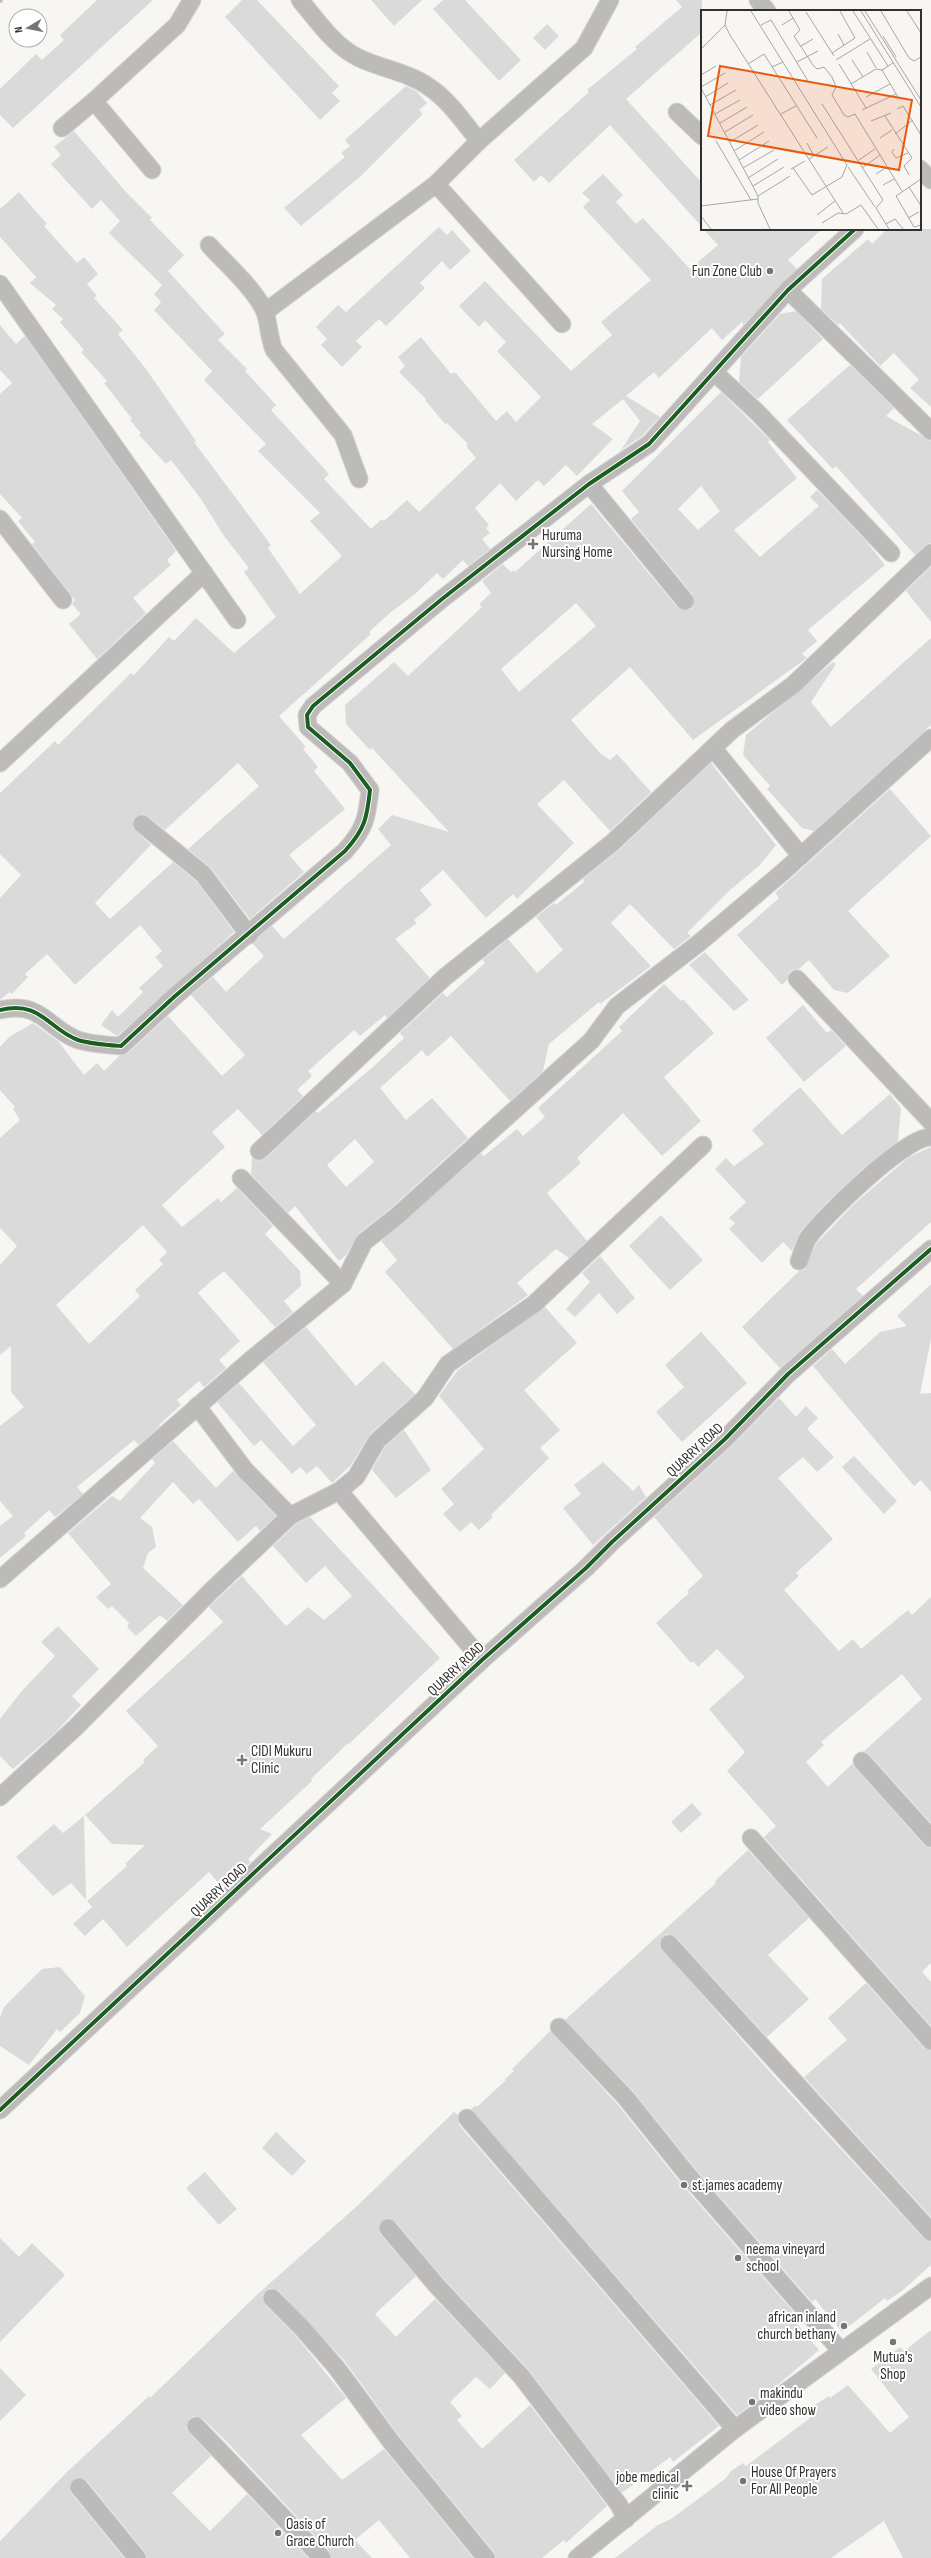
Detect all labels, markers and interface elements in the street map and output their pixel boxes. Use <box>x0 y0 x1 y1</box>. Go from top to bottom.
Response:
north arrow <box>8 8 48 48</box>
inset map <box>701 10 921 230</box>
text: N <box>12 26 26 34</box>
place label: Fun Zone Club <box>692 262 762 281</box>
marker: Fun Zone Club <box>765 266 775 276</box>
place label: Huruma Nursing Home <box>542 526 612 562</box>
marker: Huruma Nursing Home <box>527 538 539 550</box>
street label: QUARRY ROAD <box>662 1419 728 1481</box>
street label: QUARRY ROAD <box>423 1638 489 1700</box>
place label: CIDI Mukuru Clinic <box>251 1742 312 1778</box>
marker: CIDI Mukuru Clinic <box>236 1754 248 1766</box>
street label: QUARRY ROAD <box>186 1859 252 1921</box>
place label: st.james academy <box>692 2176 783 2195</box>
marker: st.james academy <box>679 2180 689 2190</box>
place label: neema vineyard school <box>746 2240 825 2276</box>
marker: neema vineyard school <box>733 2253 743 2263</box>
place label: african inland church bethany <box>757 2308 836 2344</box>
marker: african inland church bethany <box>839 2321 849 2331</box>
marker: Mutua's Shop <box>888 2337 898 2347</box>
place label: Mutua's Shop <box>873 2348 913 2384</box>
place label: makindu video show <box>760 2384 816 2420</box>
marker: makindu video show <box>747 2397 757 2407</box>
place label: House Of Prayers For All People <box>751 2463 836 2499</box>
place label: jobe medical clinic <box>615 2468 679 2504</box>
marker: House Of Prayers For All People <box>738 2476 748 2486</box>
marker: jobe medical clinic <box>682 2481 692 2491</box>
place label: Oasis of Grace Church <box>286 2515 354 2551</box>
marker: Oasis of Grace Church <box>273 2528 283 2538</box>

